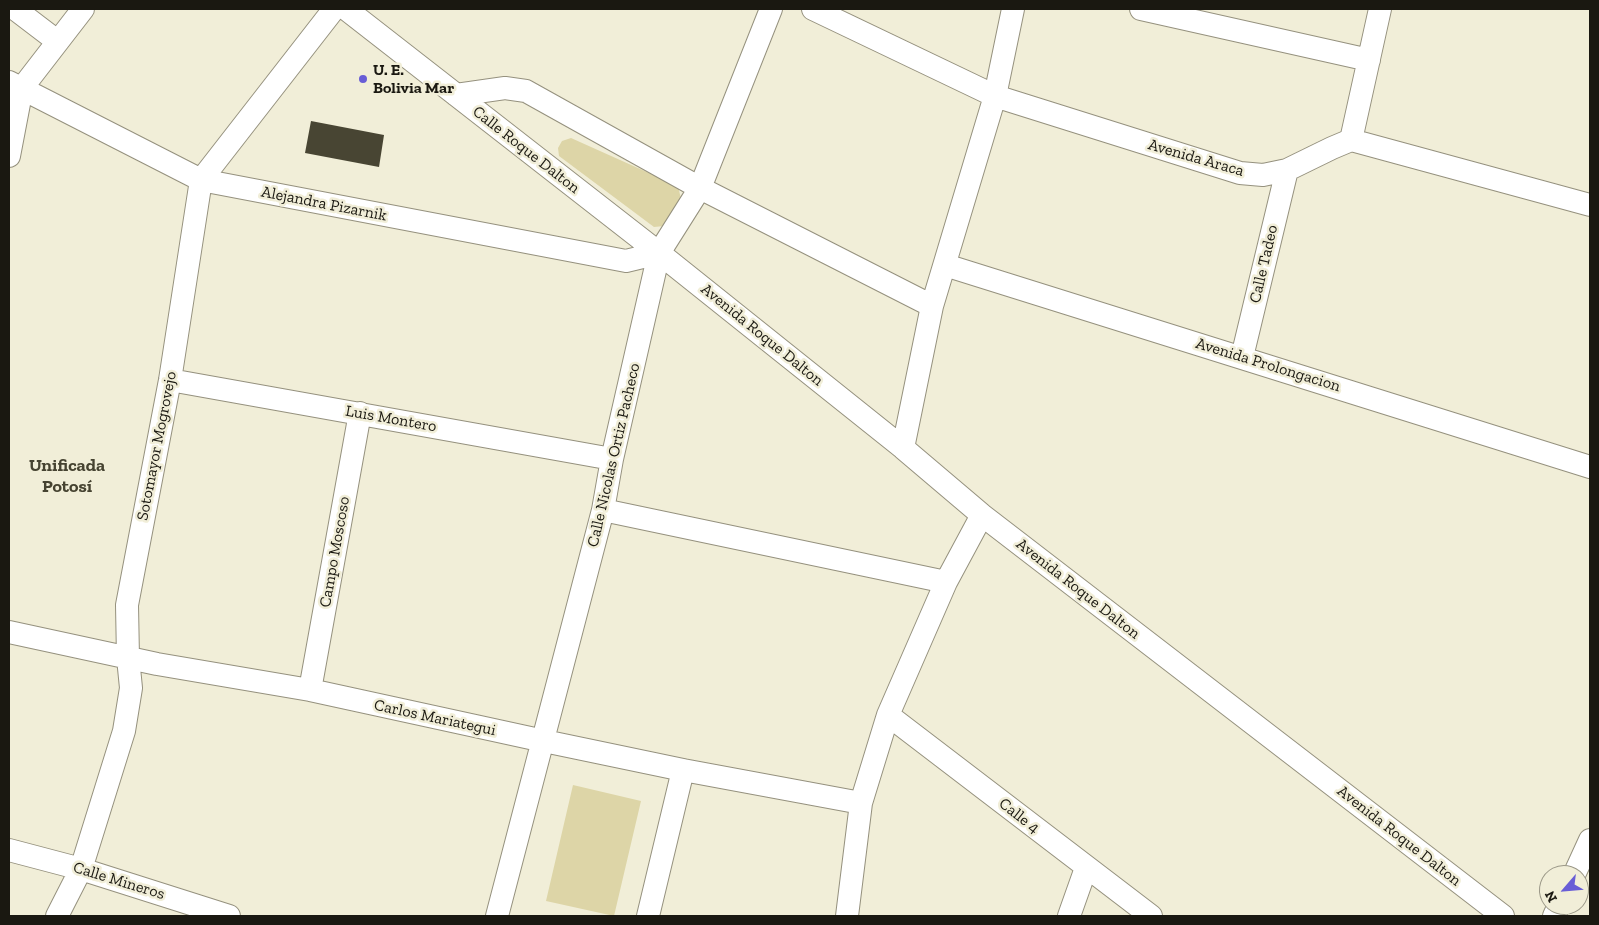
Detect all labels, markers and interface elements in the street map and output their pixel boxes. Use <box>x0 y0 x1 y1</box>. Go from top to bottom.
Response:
place label: U. E. Bolivia Mar <box>373 60 454 98</box>
marker: U. E. Bolivia Mar <box>357 73 369 85</box>
street label: Calle Roque Dalton <box>469 102 583 198</box>
street label: Avenida Araca <box>1146 135 1246 181</box>
street label: Alejandra Pizarnik <box>260 182 388 226</box>
street label: Calle Tadeo <box>1246 223 1282 305</box>
street label: Avenida Roque Dalton <box>697 280 827 390</box>
street label: Avenida Prolongacion <box>1193 334 1343 396</box>
street label: Calle Nicolas Ortiz Pacheco <box>583 361 645 549</box>
street label: Sotomayor Mogrovejo <box>133 370 181 522</box>
street label: Luis Montero <box>344 402 438 436</box>
district label: Unificada Potosí <box>29 455 105 498</box>
street label: Campo Moscoso <box>316 495 354 609</box>
street label: Avenida Roque Dalton <box>1012 535 1144 643</box>
street label: Carlos Mariategui <box>372 696 498 740</box>
street label: Avenida Roque Dalton <box>1333 782 1465 890</box>
street label: Calle 4 <box>995 794 1043 838</box>
street label: Calle Mineros <box>71 858 167 904</box>
north arrow <box>1539 865 1589 915</box>
text: N <box>1541 888 1561 905</box>

